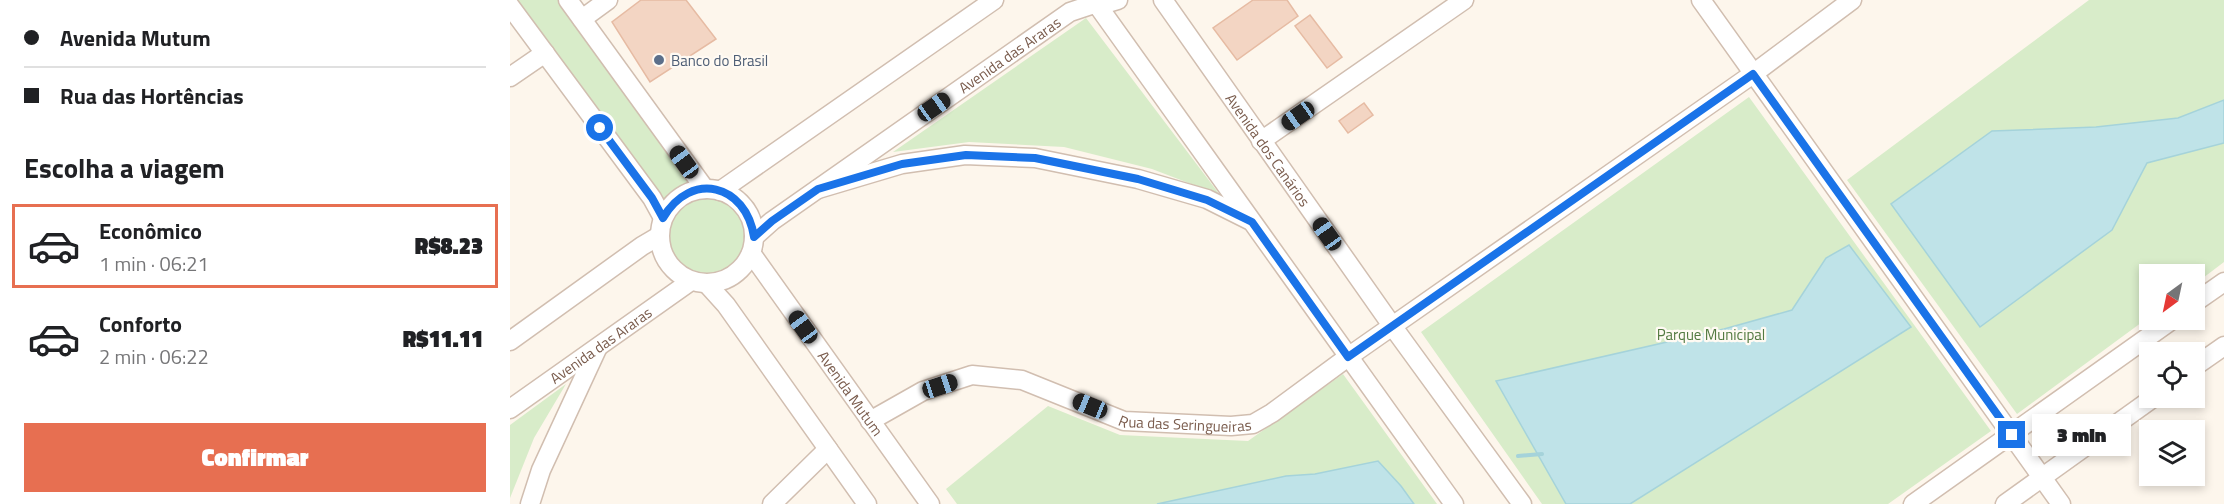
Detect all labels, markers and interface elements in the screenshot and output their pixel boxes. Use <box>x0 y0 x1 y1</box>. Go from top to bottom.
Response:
street label: Avenida das Araras <box>953 10 1065 99</box>
text: Avenida Mutum <box>60 21 211 55</box>
place label: Banco do Brasil <box>671 49 768 72</box>
marker: Banco do Brasil <box>652 53 666 67</box>
text: Rua das Hortências <box>60 79 244 113</box>
street label: Avenida dos Canários <box>1220 88 1316 211</box>
car <box>914 89 954 125</box>
car <box>1278 98 1318 134</box>
route start <box>586 114 613 141</box>
car <box>666 142 702 182</box>
text: Escolha a viagem <box>24 147 225 188</box>
text: Econômico <box>99 214 202 248</box>
car <box>1309 214 1345 254</box>
icon: car <box>27 219 81 273</box>
text: R$8.23 <box>415 229 483 263</box>
text: 1 min · 06:21 <box>99 248 209 279</box>
north arrow <box>2139 264 2205 330</box>
map controls <box>2139 264 2205 486</box>
street label: Avenida das Araras <box>545 301 657 389</box>
text: Conforto <box>99 307 182 341</box>
car <box>785 307 821 347</box>
icon: car <box>27 312 81 366</box>
text: R$11.11 <box>403 322 483 356</box>
park label: Parque Municipal <box>1657 323 1765 346</box>
text: 2 min · 06:22 <box>99 341 209 372</box>
button: locate <box>2139 342 2205 408</box>
street label: Avenida Mutum <box>813 346 889 440</box>
car <box>920 372 960 400</box>
car <box>1070 391 1110 421</box>
street label: Rua das Seringueiras <box>1115 409 1252 438</box>
callout: 3 min <box>2033 414 2132 456</box>
text: 3 min <box>2057 419 2106 450</box>
button: layers <box>2139 420 2205 486</box>
route end <box>1998 421 2025 448</box>
button: Confirmar <box>24 423 486 492</box>

